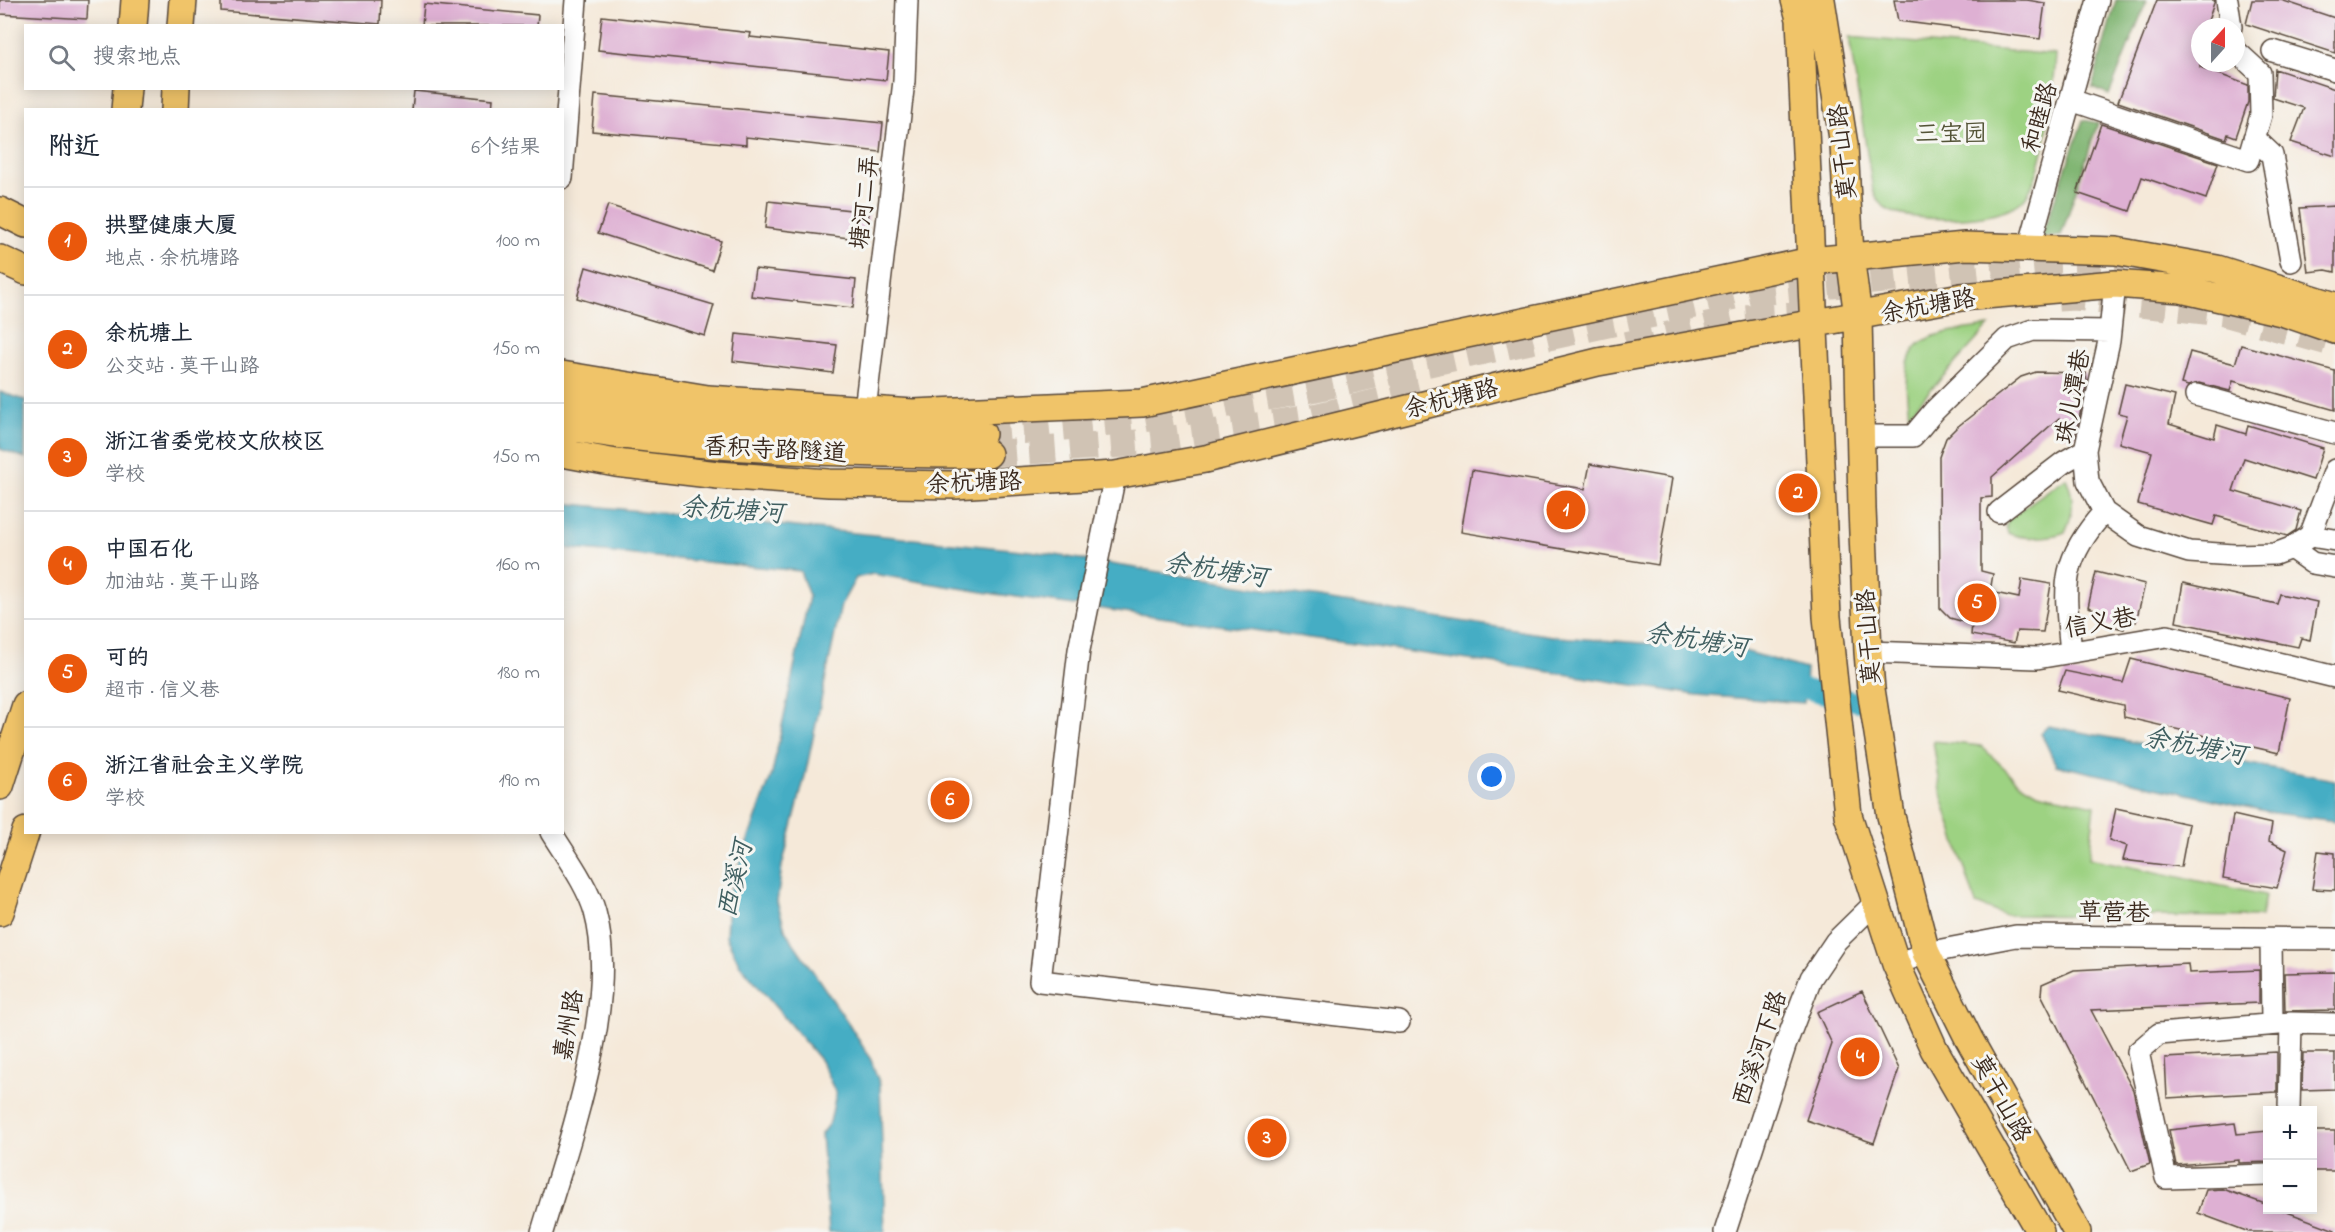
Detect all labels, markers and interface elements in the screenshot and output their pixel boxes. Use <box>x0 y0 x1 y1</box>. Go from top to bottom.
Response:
north arrow <box>2191 18 2245 72</box>
search box <box>24 24 564 90</box>
icon: search <box>45 41 78 74</box>
text: 搜索地点 <box>93 42 181 74</box>
street label: 和睦路 <box>2015 78 2068 157</box>
street label: 莫干山路 <box>1822 102 1867 201</box>
park label: 三宝园 <box>1915 118 1987 153</box>
text: 附近 <box>48 129 100 167</box>
text: 6个结果 <box>471 134 540 163</box>
street label: 塘河二弄 <box>843 153 890 252</box>
text: 拱墅健康大厦 <box>105 211 237 243</box>
text: 1 <box>64 227 71 256</box>
text: 100 m <box>496 227 540 256</box>
text: 地点 · 余杭塘路 <box>105 245 239 274</box>
street label: 余杭塘路 <box>1878 282 1979 333</box>
text: 余杭塘上 <box>105 319 193 351</box>
text: 2 <box>63 335 72 364</box>
text: 150 m <box>493 335 540 364</box>
street label: 珠儿潭巷 <box>2048 346 2101 447</box>
text: 公交站 · 莫干山路 <box>105 353 259 382</box>
street label: 余杭塘路 <box>1401 372 1502 429</box>
text: 浙江省委党校文欣校区 <box>105 427 325 459</box>
street label: 香积寺路隧道 <box>702 430 848 473</box>
text: 3 <box>63 443 72 472</box>
text: 150 m <box>493 443 540 472</box>
text: 学校 <box>105 461 145 490</box>
street label: 余杭塘路 <box>926 465 1023 504</box>
pin: 2 <box>1778 470 1818 516</box>
pin: 1 <box>1546 488 1586 532</box>
water label: 余杭塘河 <box>679 489 789 535</box>
text: 中国石化 <box>105 535 193 567</box>
water label: 余杭塘河 <box>1161 545 1274 599</box>
text: 4 <box>63 551 72 580</box>
text: 160 m <box>496 551 540 580</box>
text: 加油站 · 莫干山路 <box>105 569 259 598</box>
pin: 5 <box>1958 580 1996 626</box>
street label: 莫干山路 <box>1850 588 1891 686</box>
street label: 信义巷 <box>2062 601 2139 648</box>
water label: 余杭塘河 <box>1642 615 1755 669</box>
text: 可的 <box>105 643 149 675</box>
text: 5 <box>62 659 73 688</box>
text: 180 m <box>497 659 540 688</box>
text: 超市 · 信义巷 <box>105 677 219 706</box>
water label: 余杭塘河 <box>2140 719 2253 777</box>
text: 浙江省社会主义学院 <box>105 751 303 783</box>
your location <box>1477 762 1506 791</box>
text: 6 <box>63 767 72 796</box>
text: 190 m <box>498 767 540 796</box>
pin: 6 <box>930 778 970 822</box>
text: 学校 <box>105 785 145 814</box>
water label: 西溪河 <box>710 834 765 922</box>
street label: 草营巷 <box>2078 896 2150 933</box>
street label: 西溪河下路 <box>1725 986 1797 1111</box>
street label: 嘉州路 <box>547 987 594 1064</box>
pin: 4 <box>1840 1034 1880 1080</box>
street label: 莫干山路 <box>1961 1049 2038 1150</box>
map controls <box>2263 1106 2317 1214</box>
button: + <box>2263 1106 2317 1160</box>
pin: 3 <box>1248 1116 1286 1160</box>
button: − <box>2263 1160 2317 1214</box>

